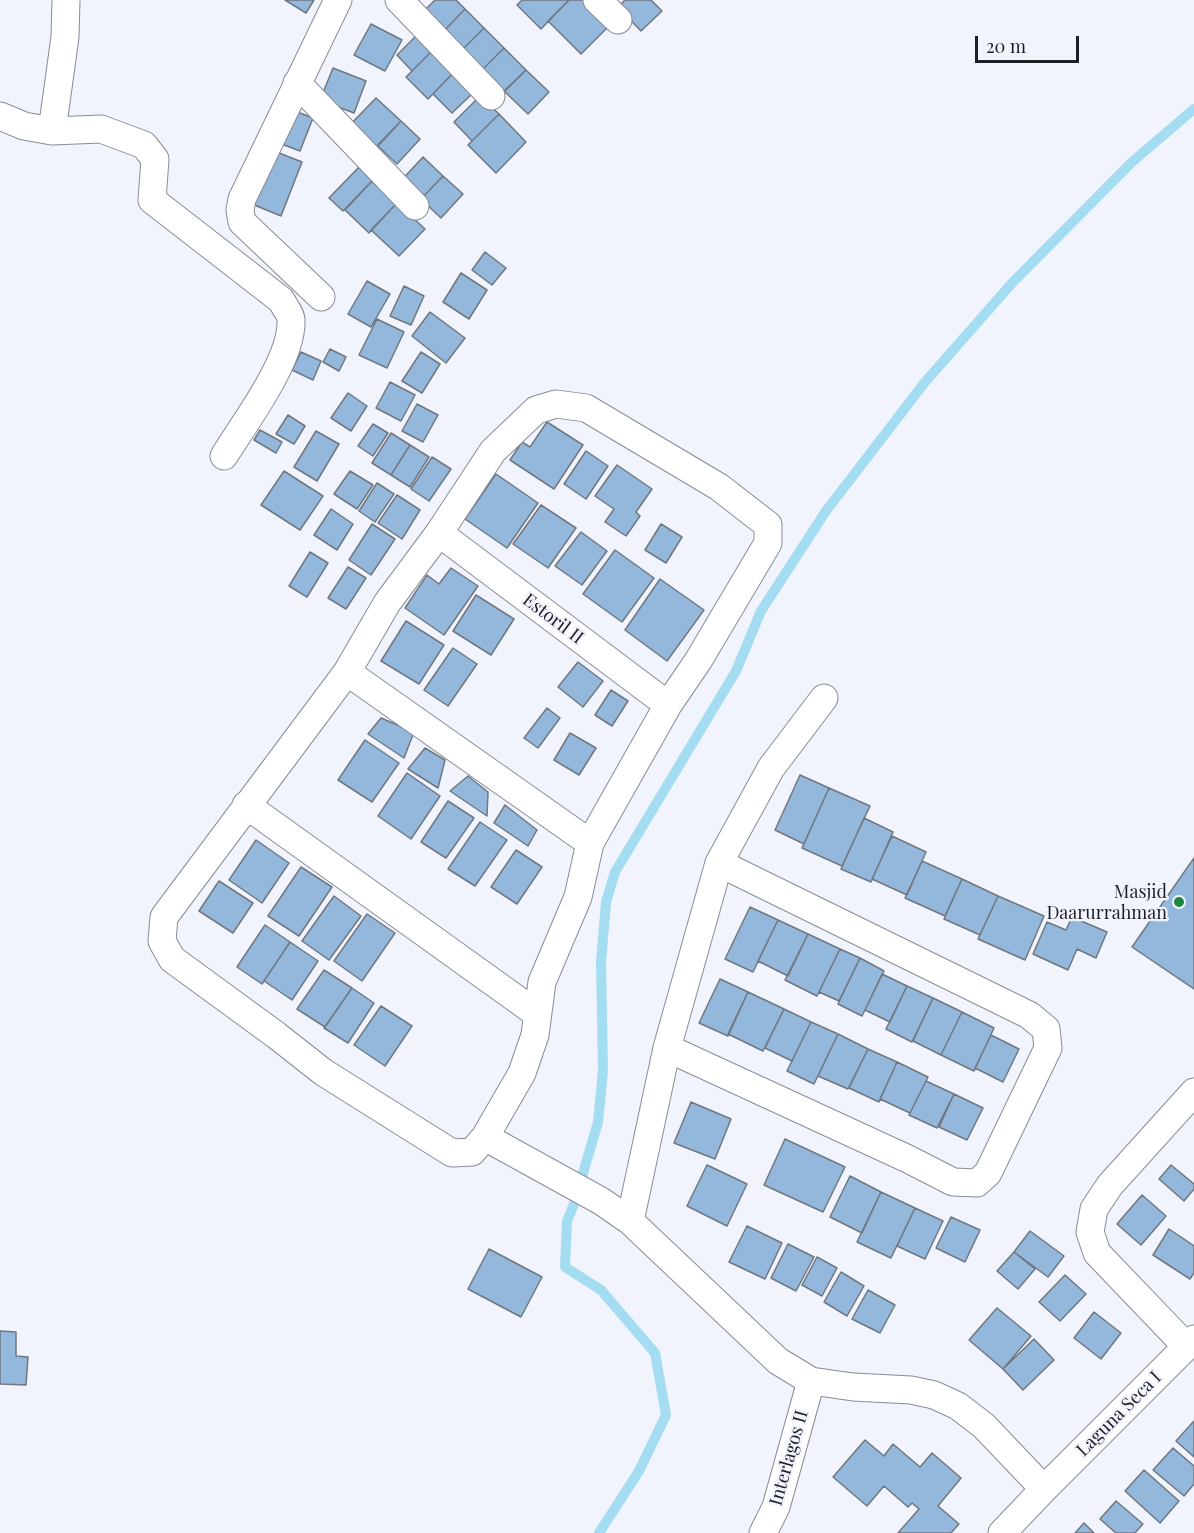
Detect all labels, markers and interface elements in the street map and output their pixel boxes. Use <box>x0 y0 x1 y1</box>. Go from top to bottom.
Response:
scale bar <box>978 24 1082 62</box>
text: 20 m <box>986 34 1026 58</box>
street label: Estoril II <box>518 589 588 649</box>
place label: Masjid Daarurrahman <box>1046 881 1167 924</box>
marker: Masjid Daarurrahman <box>1172 895 1186 909</box>
street label: Laguna Seca I <box>1072 1367 1166 1461</box>
street label: Interlagos II <box>765 1408 813 1508</box>

